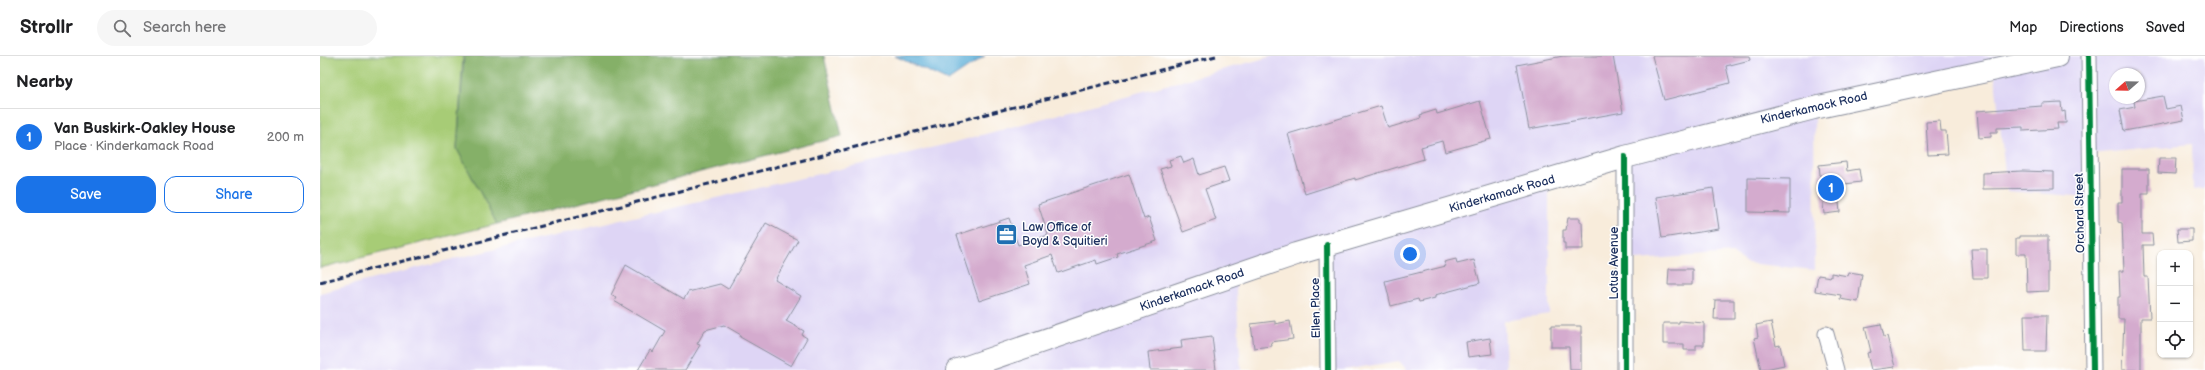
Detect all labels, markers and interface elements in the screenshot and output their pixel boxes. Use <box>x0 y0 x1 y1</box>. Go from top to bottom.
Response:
search box <box>97 10 377 46</box>
text: Strollr <box>20 16 73 39</box>
icon: search <box>111 17 133 39</box>
text: Search here <box>143 18 226 37</box>
text: Map <box>2009 19 2037 36</box>
text: Directions <box>2059 19 2124 36</box>
text: Saved <box>2146 19 2185 36</box>
north arrow <box>2109 68 2145 104</box>
text: Nearby <box>16 72 73 92</box>
street label: Kinderkamack Road <box>1759 88 1869 128</box>
text: Van Buskirk-Oakley House <box>54 119 235 138</box>
text: 1 <box>26 129 32 145</box>
text: 200 m <box>267 129 304 145</box>
text: Place · Kinderkamack Road <box>54 138 214 154</box>
street label: Kinderkamack Road <box>1447 172 1557 216</box>
pin: 1 <box>1818 173 1844 203</box>
street label: Orchard Street <box>2072 173 2088 253</box>
button: Save <box>16 176 156 213</box>
button: Share <box>164 176 304 213</box>
place label: Law Office of Boyd & Squitieri <box>1022 220 1108 249</box>
office icon: Law Office of Boyd & Squitieri <box>993 221 1019 247</box>
street label: Lotus Avenue <box>1607 227 1622 299</box>
your location <box>1400 244 1420 264</box>
map controls <box>2157 250 2193 358</box>
button: + <box>2157 250 2193 286</box>
street label: Kinderkamack Road <box>1138 265 1246 315</box>
street label: Ellen Place <box>1308 278 1324 338</box>
button: − <box>2157 286 2193 322</box>
button: locate <box>2157 322 2193 358</box>

